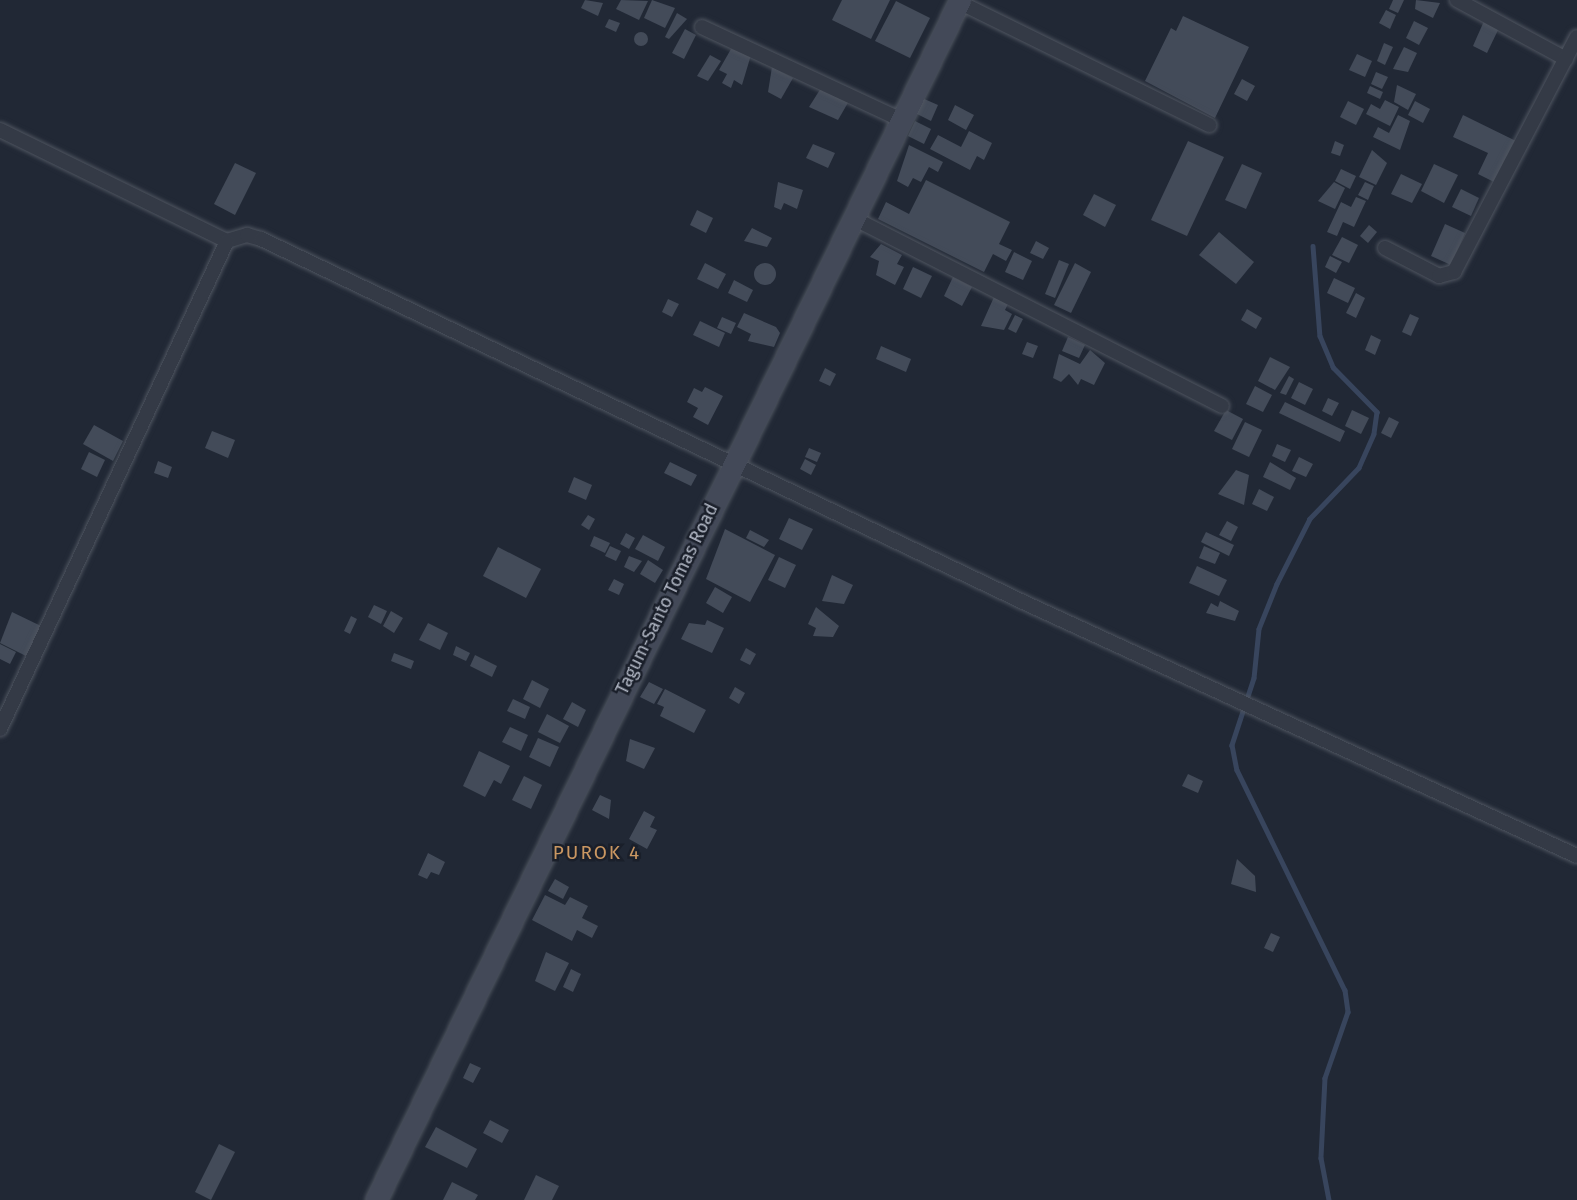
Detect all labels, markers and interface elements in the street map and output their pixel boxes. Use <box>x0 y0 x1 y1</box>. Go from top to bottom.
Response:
street label: Tagum-Santo Tomas Road <box>611 500 723 698</box>
district label: PUROK 4 <box>554 842 640 864</box>

